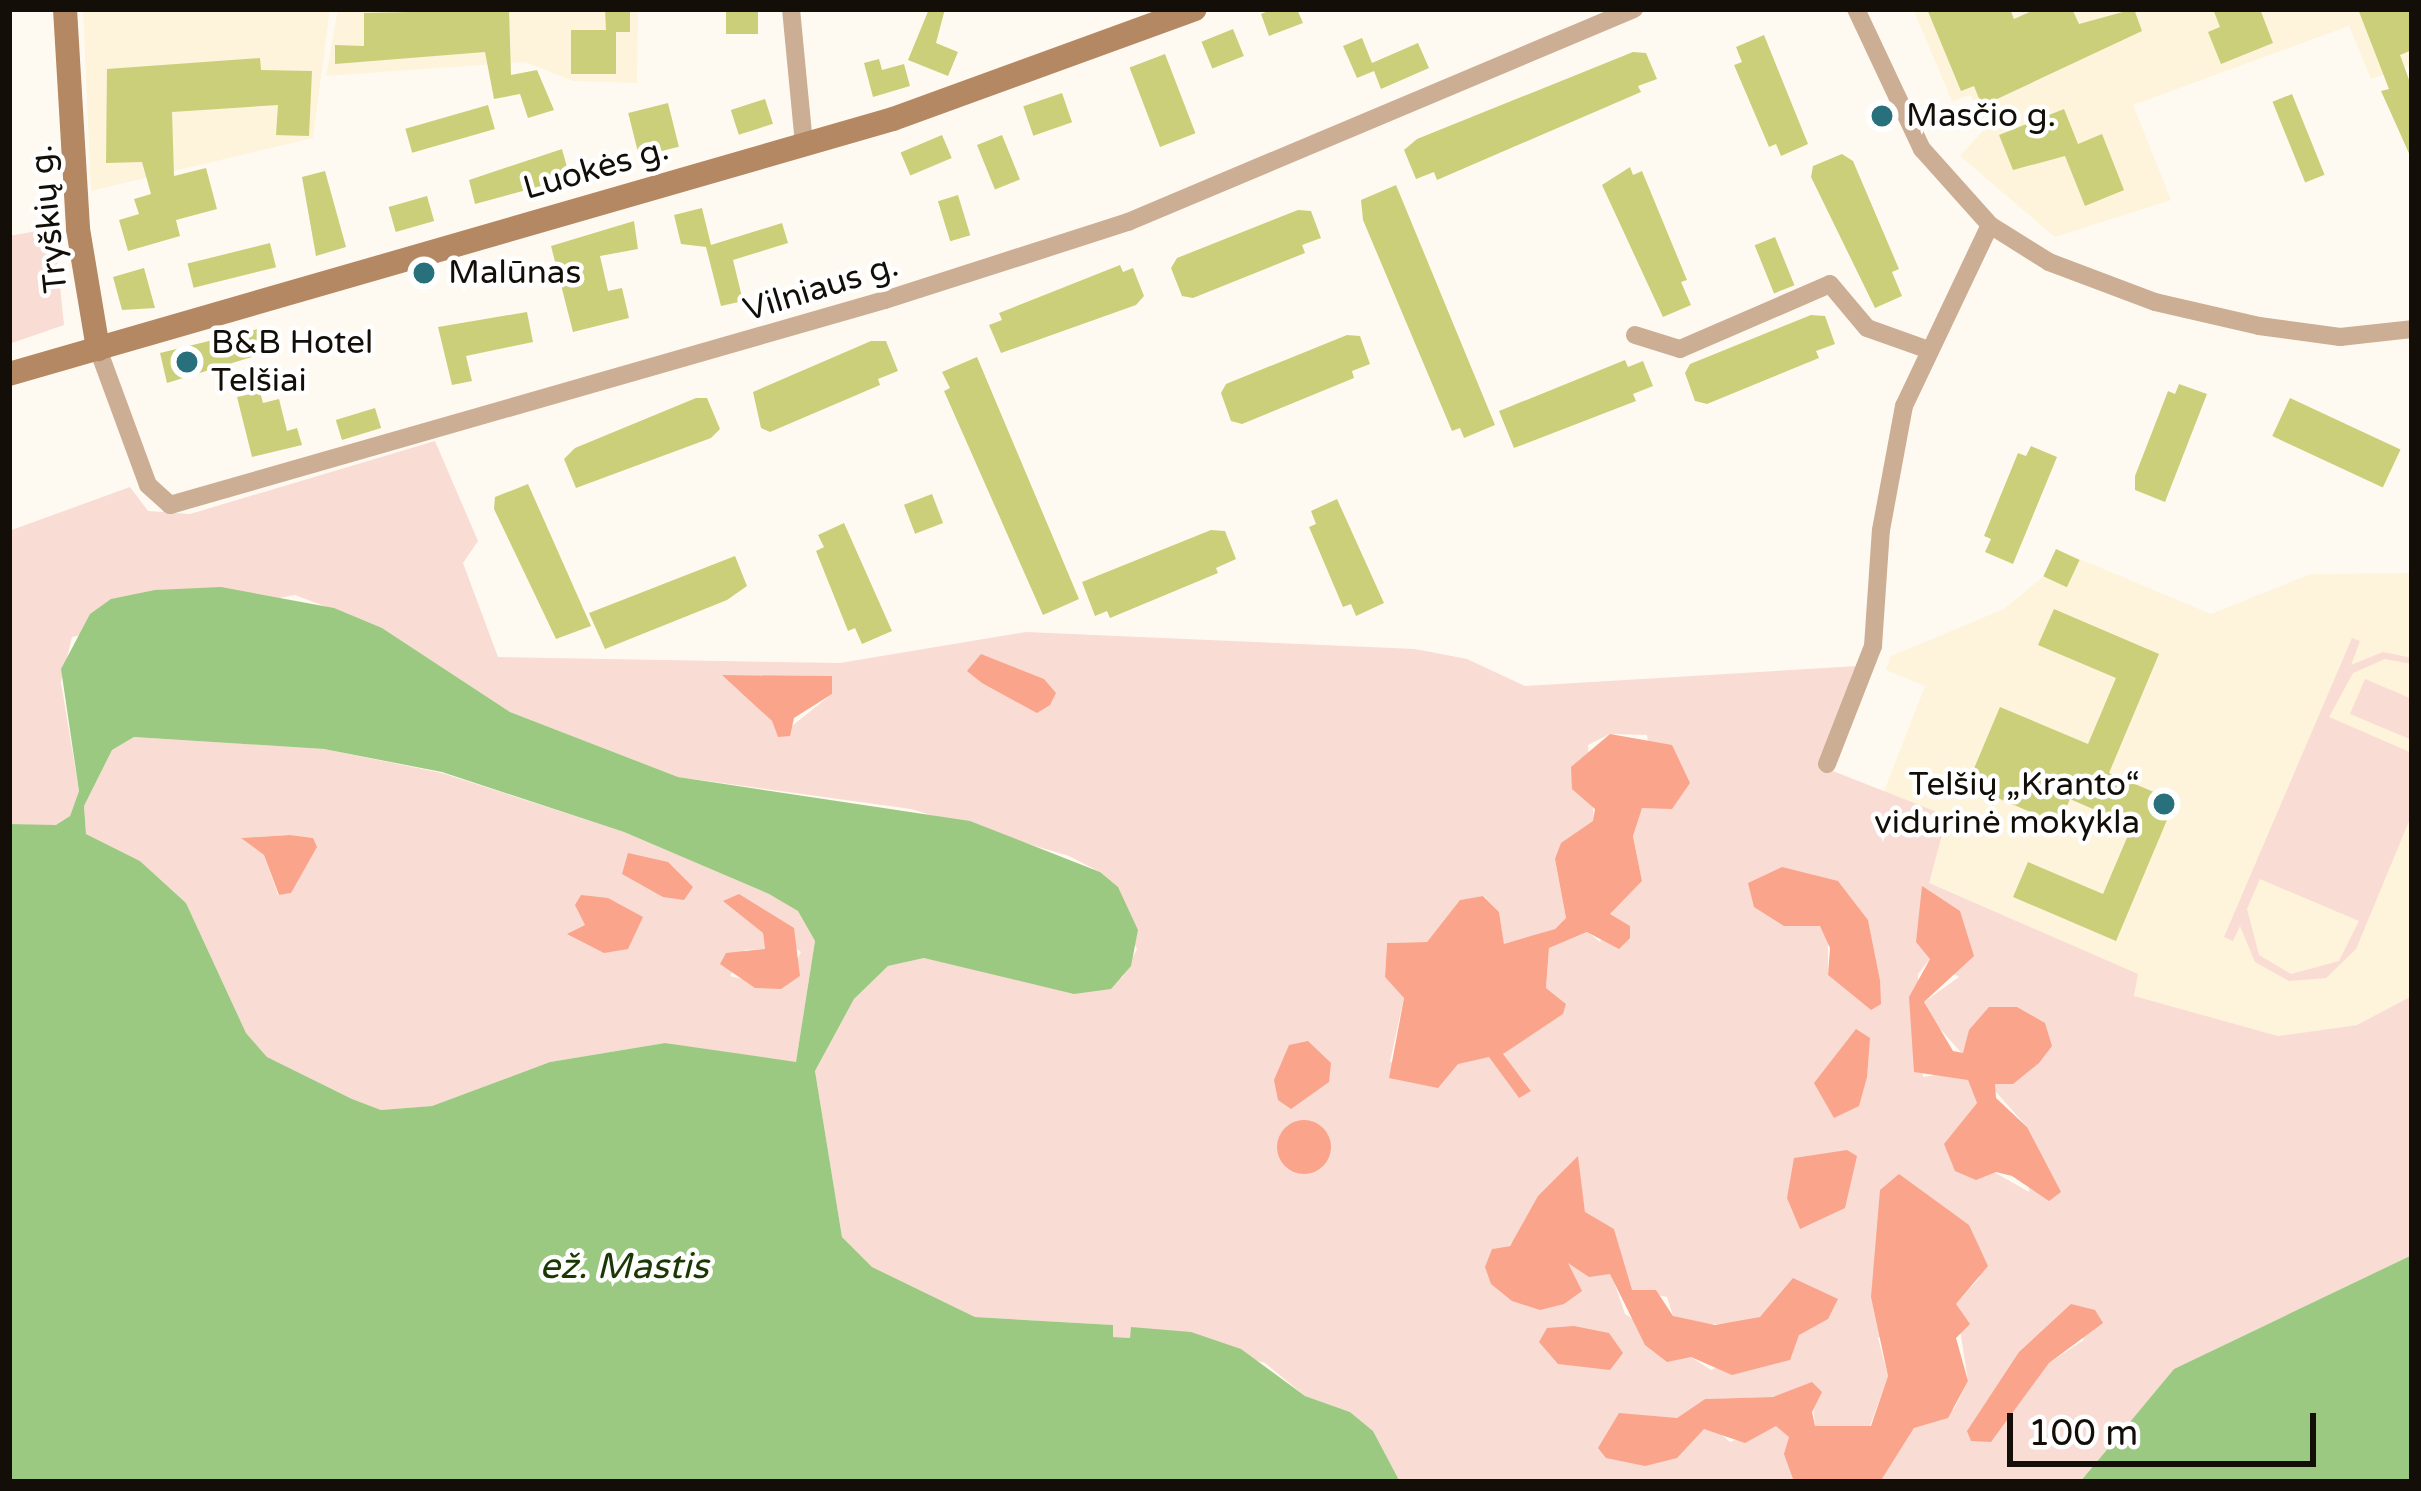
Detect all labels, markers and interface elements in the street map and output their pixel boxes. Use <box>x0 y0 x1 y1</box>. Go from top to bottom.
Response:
place label: Masčio g. <box>1906 96 2056 136</box>
marker: Masčio g. <box>1869 103 1895 129</box>
street label: Luokės g. <box>519 129 673 209</box>
street label: Tryškių g. <box>22 143 76 295</box>
street label: Vilniaus g. <box>739 246 903 330</box>
place label: Malūnas <box>448 253 581 293</box>
marker: Malūnas <box>411 260 437 286</box>
place label: B&B Hotel Telšiai <box>211 323 373 401</box>
marker: B&B Hotel Telšiai <box>174 349 200 375</box>
place label: Telšių „Kranto“ vidurinė mokykla <box>1874 765 2140 843</box>
marker: Telšių „Kranto“ vidurinė mokykla <box>2151 791 2177 817</box>
water label: ež. Mastis <box>539 1245 709 1289</box>
scale bar <box>2013 1389 2322 1463</box>
text: 100 m <box>2028 1412 2138 1455</box>

